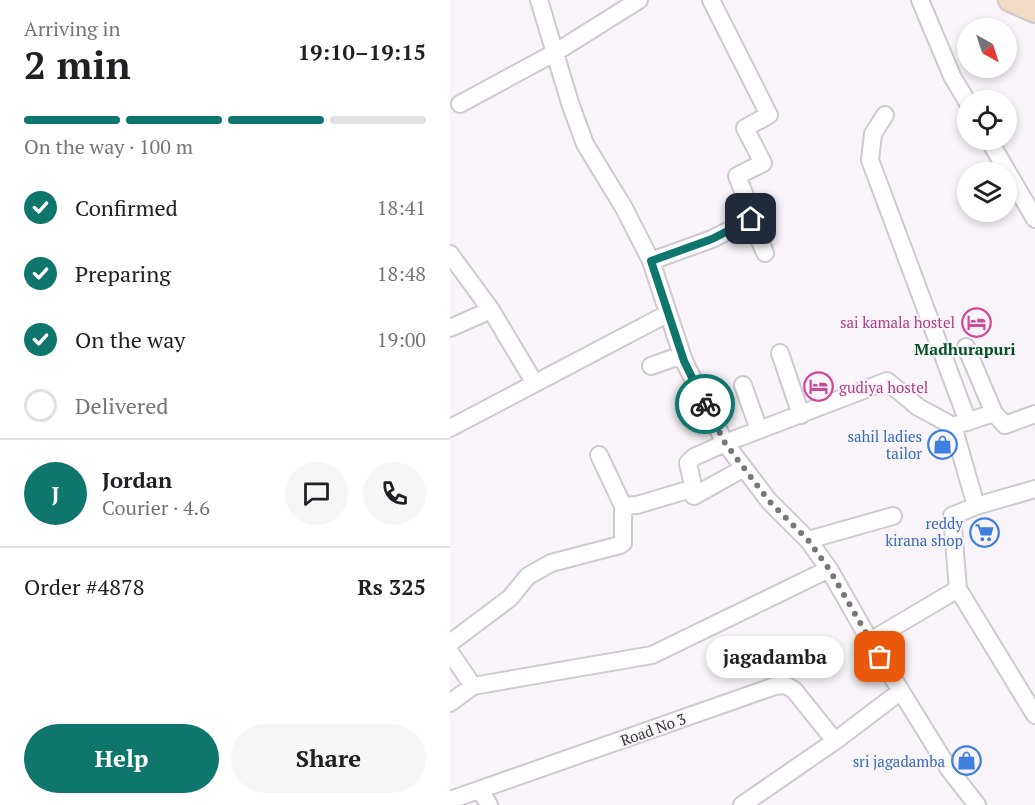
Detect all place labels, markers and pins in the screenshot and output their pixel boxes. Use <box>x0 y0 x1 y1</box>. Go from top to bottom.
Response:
pin <box>725 193 776 244</box>
hotel icon: sai kamala hostel <box>960 306 992 338</box>
place label: sai kamala hostel <box>840 312 955 332</box>
hotel icon: gudiya hostel <box>802 371 834 403</box>
place label: gudiya hostel <box>839 377 928 397</box>
place label: sahil ladies tailor <box>847 426 922 463</box>
shop icon: sahil ladies tailor <box>927 429 959 461</box>
place label: reddy kirana shop <box>885 513 963 550</box>
supermarket icon: reddy kirana shop <box>968 516 1000 548</box>
pin <box>854 631 905 682</box>
callout: jagadamba <box>706 636 844 678</box>
shop icon: sri jagadamba <box>950 745 982 777</box>
place label: sri jagadamba <box>853 751 945 771</box>

